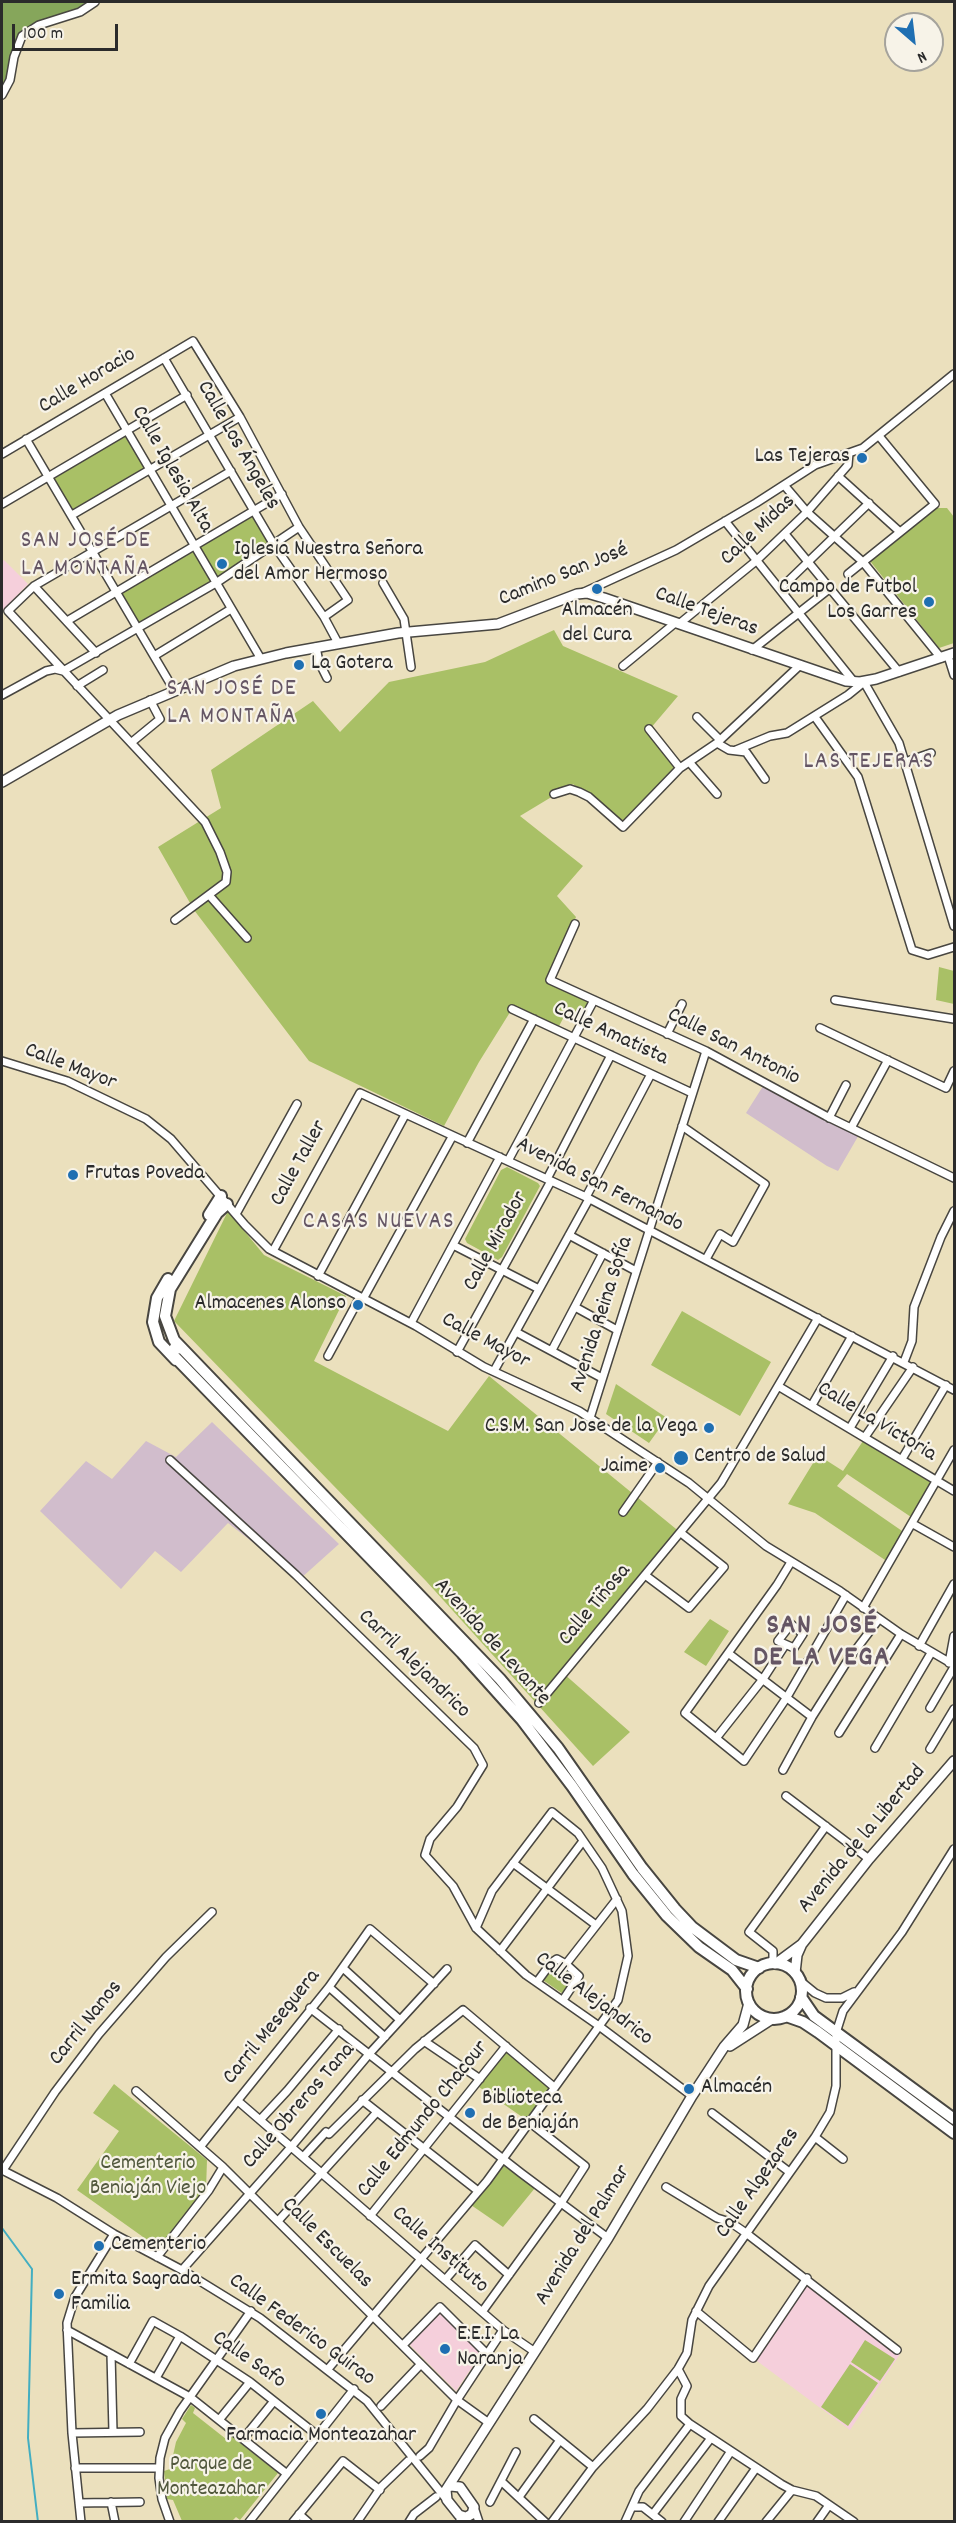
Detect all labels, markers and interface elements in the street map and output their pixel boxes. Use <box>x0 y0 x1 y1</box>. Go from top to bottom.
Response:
scale bar <box>15 12 122 50</box>
north arrow <box>884 12 944 72</box>
text: 100 m <box>23 22 63 47</box>
text: N <box>913 45 931 69</box>
street label: Calle Horacio <box>35 343 141 421</box>
street label: Calle Los Ángeles <box>189 377 285 515</box>
street label: Calle Iglesia Alta <box>124 402 218 538</box>
place label: Las Tejeras <box>755 445 850 471</box>
marker: Las Tejeras <box>855 451 869 465</box>
street label: Calle Midas <box>716 490 802 572</box>
district label: SAN JOSÉ DE LA MONTAÑA <box>21 529 151 585</box>
place label: Iglesia Nuestra Señora del Amor Hermoso <box>234 538 423 590</box>
street label: Camino San José <box>496 538 632 614</box>
marker: Iglesia Nuestra Señora del Amor Hermoso <box>215 557 229 571</box>
place label: Campo de Futbol Los Garres <box>779 576 917 628</box>
marker: Almacén del Cura <box>590 582 604 596</box>
street label: Calle Tejeras <box>651 582 761 644</box>
marker: Campo de Futbol Los Garres <box>922 595 936 609</box>
place label: Almacén del Cura <box>561 599 633 650</box>
place label: La Gotera <box>311 652 393 678</box>
marker: La Gotera <box>292 658 306 672</box>
district label: SAN JOSÉ DE LA MONTAÑA <box>167 677 297 733</box>
district label: LAS TEJERAS <box>803 750 935 778</box>
street label: Calle Amatista <box>548 997 672 1073</box>
street label: Calle San Antonio <box>662 1003 804 1093</box>
street label: Calle Mayor <box>20 1038 120 1098</box>
street label: Calle Taller <box>266 1117 334 1211</box>
street label: Avenida San Fernando <box>511 1132 687 1240</box>
place label: Frutas Poveda <box>85 1162 204 1188</box>
marker: Frutas Poveda <box>66 1168 80 1182</box>
street label: Calle Mirador <box>459 1187 535 1297</box>
district label: CASAS NUEVAS <box>303 1210 455 1238</box>
street label: Avenida Reina Sofía <box>565 1234 641 1396</box>
place label: Almacenes Alonso <box>194 1292 346 1318</box>
marker: Almacenes Alonso <box>351 1298 365 1312</box>
street label: Calle Mayor <box>436 1308 534 1376</box>
street label: Calle La Victoria <box>812 1377 940 1469</box>
place label: C.S.M. San Jose de la Vega <box>485 1415 697 1441</box>
marker: C.S.M. San Jose de la Vega <box>702 1421 716 1435</box>
place label: Centro de Salud <box>694 1445 826 1471</box>
marker: Centro de Salud <box>672 1449 690 1467</box>
place label: Jaime <box>601 1455 648 1481</box>
marker: Jaime <box>653 1461 667 1475</box>
street label: Calle Tiñosa <box>554 1560 638 1652</box>
street label: Avenida de Levante <box>427 1574 555 1712</box>
street label: Carril Alejandrico <box>351 1605 475 1725</box>
district label: SAN JOSÉ DE LA VEGA <box>753 1611 891 1677</box>
street label: Avenida de la Libertad <box>793 1760 933 1920</box>
street label: Calle Alejandrico <box>529 1947 657 2053</box>
street label: Carril Meseguera <box>218 1965 328 2091</box>
street label: Carril Nanos <box>45 1976 129 2072</box>
street label: Calle Edmundo Chacour <box>353 2036 495 2204</box>
street label: Calle Obreros Tana <box>238 2039 362 2175</box>
place label: Almacén <box>701 2076 772 2102</box>
marker: Almacén <box>682 2082 696 2096</box>
place label: Biblioteca de Beniaján <box>482 2087 579 2138</box>
marker: Biblioteca de Beniaján <box>463 2106 477 2120</box>
street label: Calle Algezares <box>711 2124 807 2244</box>
park label: Cementerio Beniaján Viejo <box>90 2152 206 2204</box>
street label: Avenida del Palmar <box>530 2161 638 2311</box>
street label: Calle Escuelas <box>275 2193 377 2295</box>
street label: Calle Instituto <box>385 2202 493 2300</box>
place label: Cementerio <box>111 2233 206 2259</box>
marker: Cementerio <box>92 2239 106 2253</box>
place label: Ermita Sagrada Familia <box>71 2268 201 2320</box>
street label: Calle Federico Guirao <box>223 2269 379 2393</box>
marker: Ermita Sagrada Familia <box>52 2287 66 2301</box>
place label: E.E.I. La Naranja <box>457 2323 523 2374</box>
street label: Calle Safo <box>206 2326 290 2396</box>
marker: E.E.I. La Naranja <box>438 2342 452 2356</box>
marker: Farmacia Monteazahar <box>314 2407 328 2421</box>
place label: Farmacia Monteazahar <box>226 2424 416 2450</box>
park label: Parque de Monteazahar <box>157 2453 265 2504</box>

